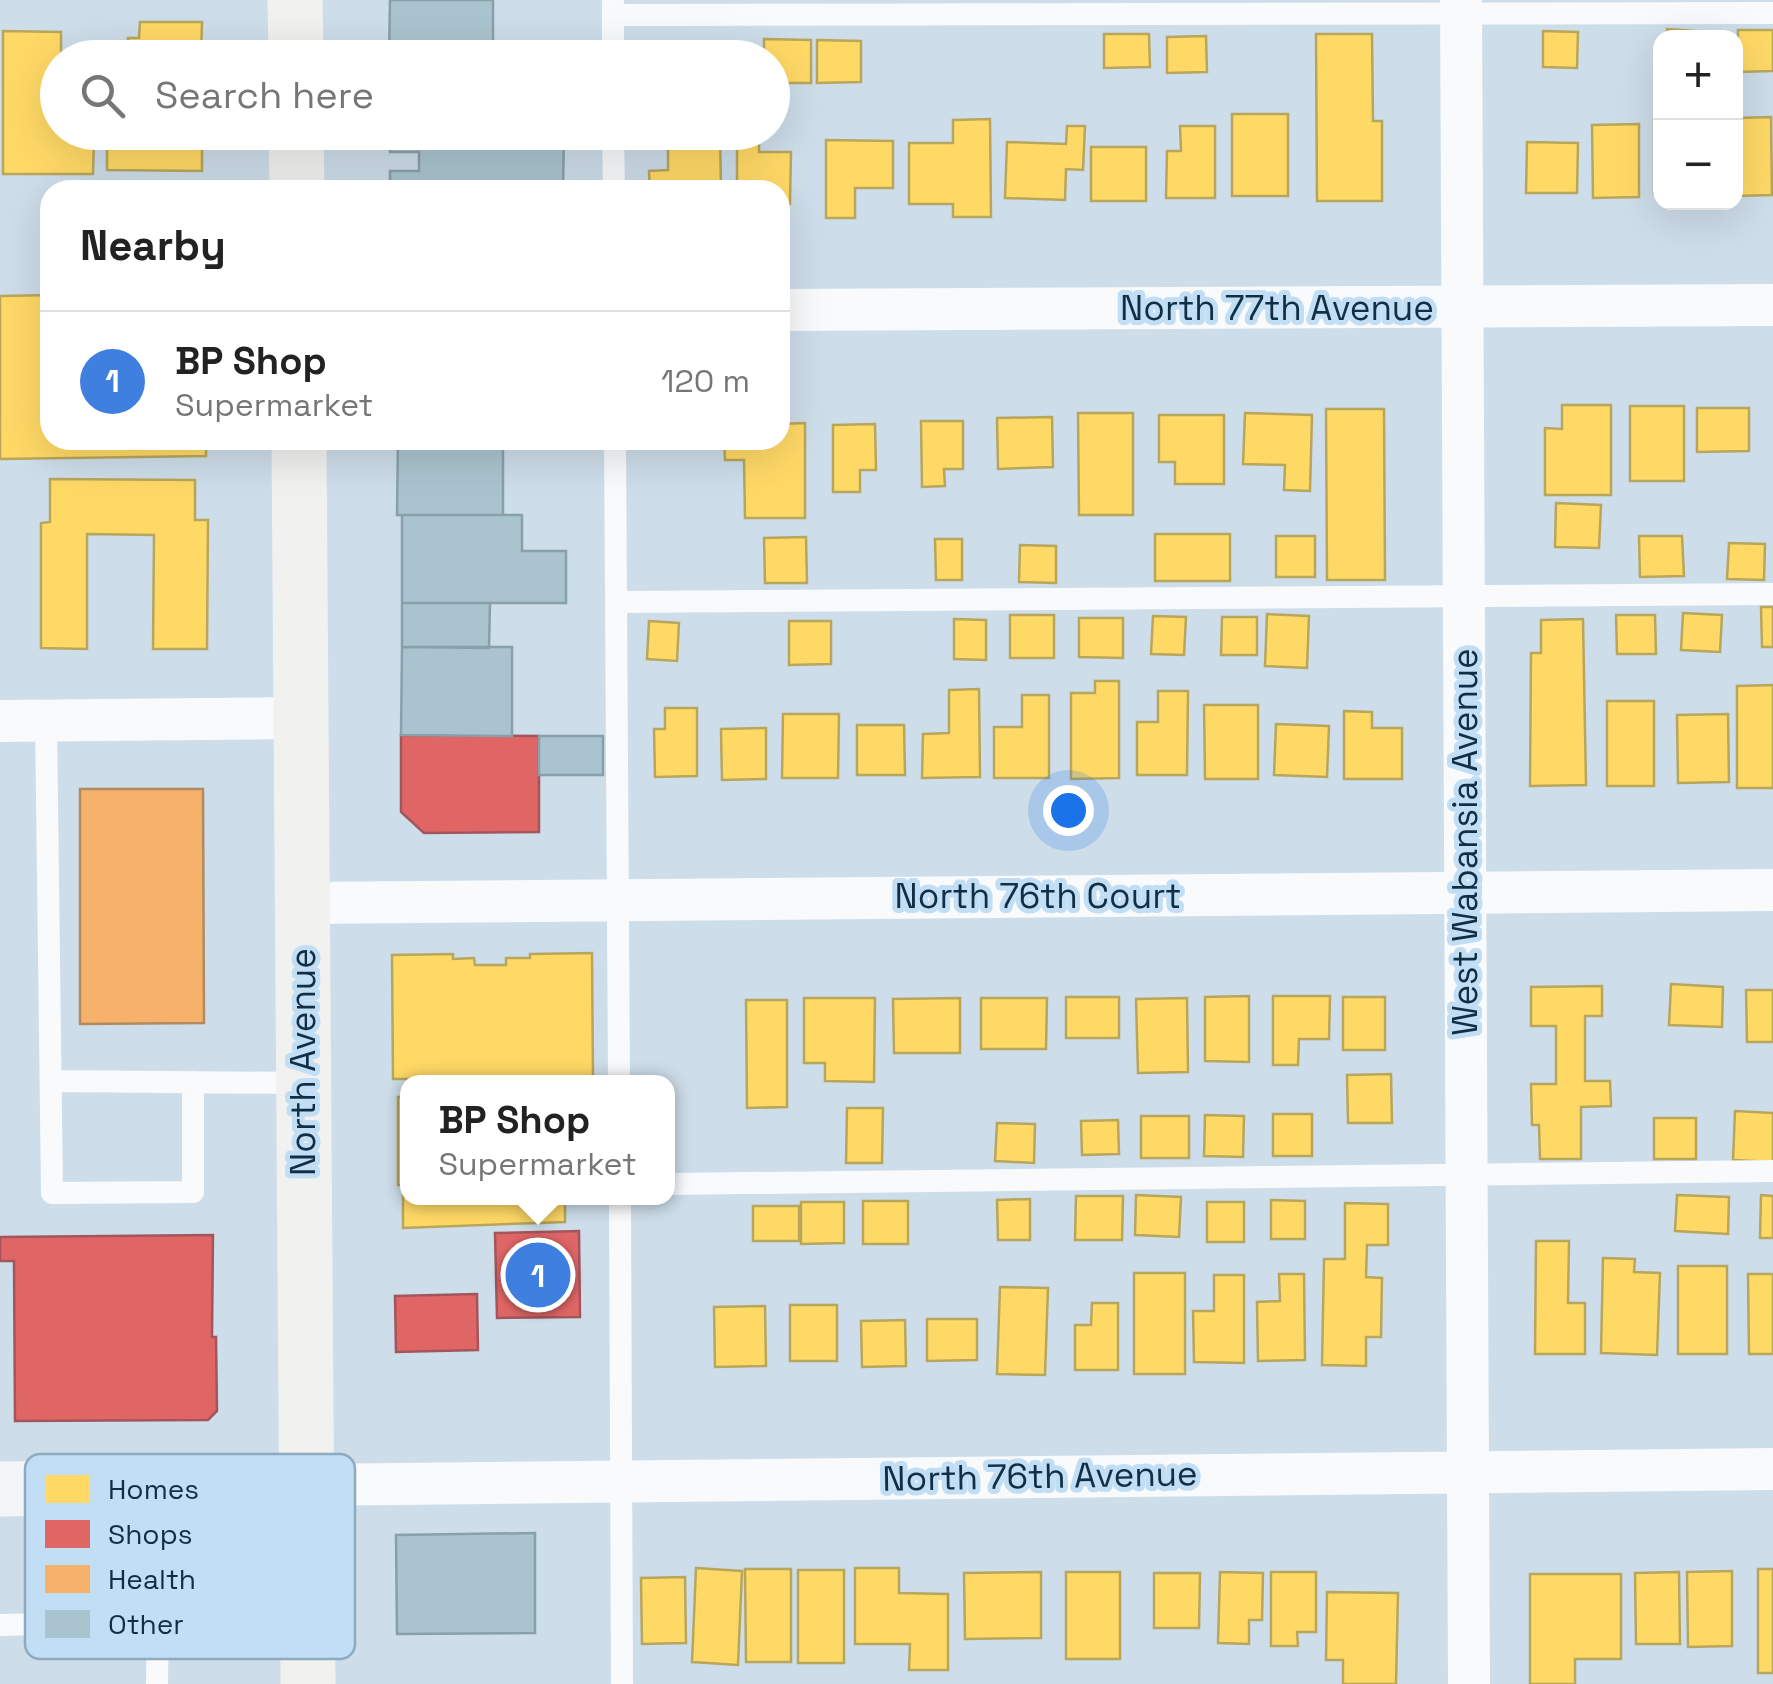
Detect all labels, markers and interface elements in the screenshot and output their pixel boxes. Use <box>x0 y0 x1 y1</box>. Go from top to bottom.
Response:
map controls <box>1653 30 1743 210</box>
button: + <box>1653 30 1743 120</box>
search box <box>40 40 790 150</box>
icon: search <box>75 68 130 123</box>
text: Search here <box>155 71 374 119</box>
button: − <box>1653 120 1743 210</box>
text: Nearby <box>80 219 226 272</box>
street label: North 77th Avenue <box>1120 286 1434 330</box>
text: BP Shop <box>175 337 327 385</box>
text: 1 <box>105 361 120 401</box>
text: 120 m <box>661 361 750 401</box>
text: Supermarket <box>175 385 373 425</box>
street label: West Wabansia Avenue <box>1443 648 1487 1036</box>
your location <box>1043 785 1094 836</box>
street label: North 76th Court <box>895 874 1181 918</box>
street label: North Avenue <box>281 948 325 1176</box>
popup <box>400 1075 675 1205</box>
text: BP Shop <box>438 1096 590 1144</box>
text: Supermarket <box>438 1144 637 1184</box>
pin: 1 <box>506 1238 570 1312</box>
street label: North 76th Avenue <box>882 1451 1198 1501</box>
legend <box>25 1454 355 1659</box>
text: Homes <box>108 1471 199 1507</box>
text: Shops <box>108 1516 192 1552</box>
text: Health <box>108 1561 196 1597</box>
text: Other <box>108 1606 184 1642</box>

